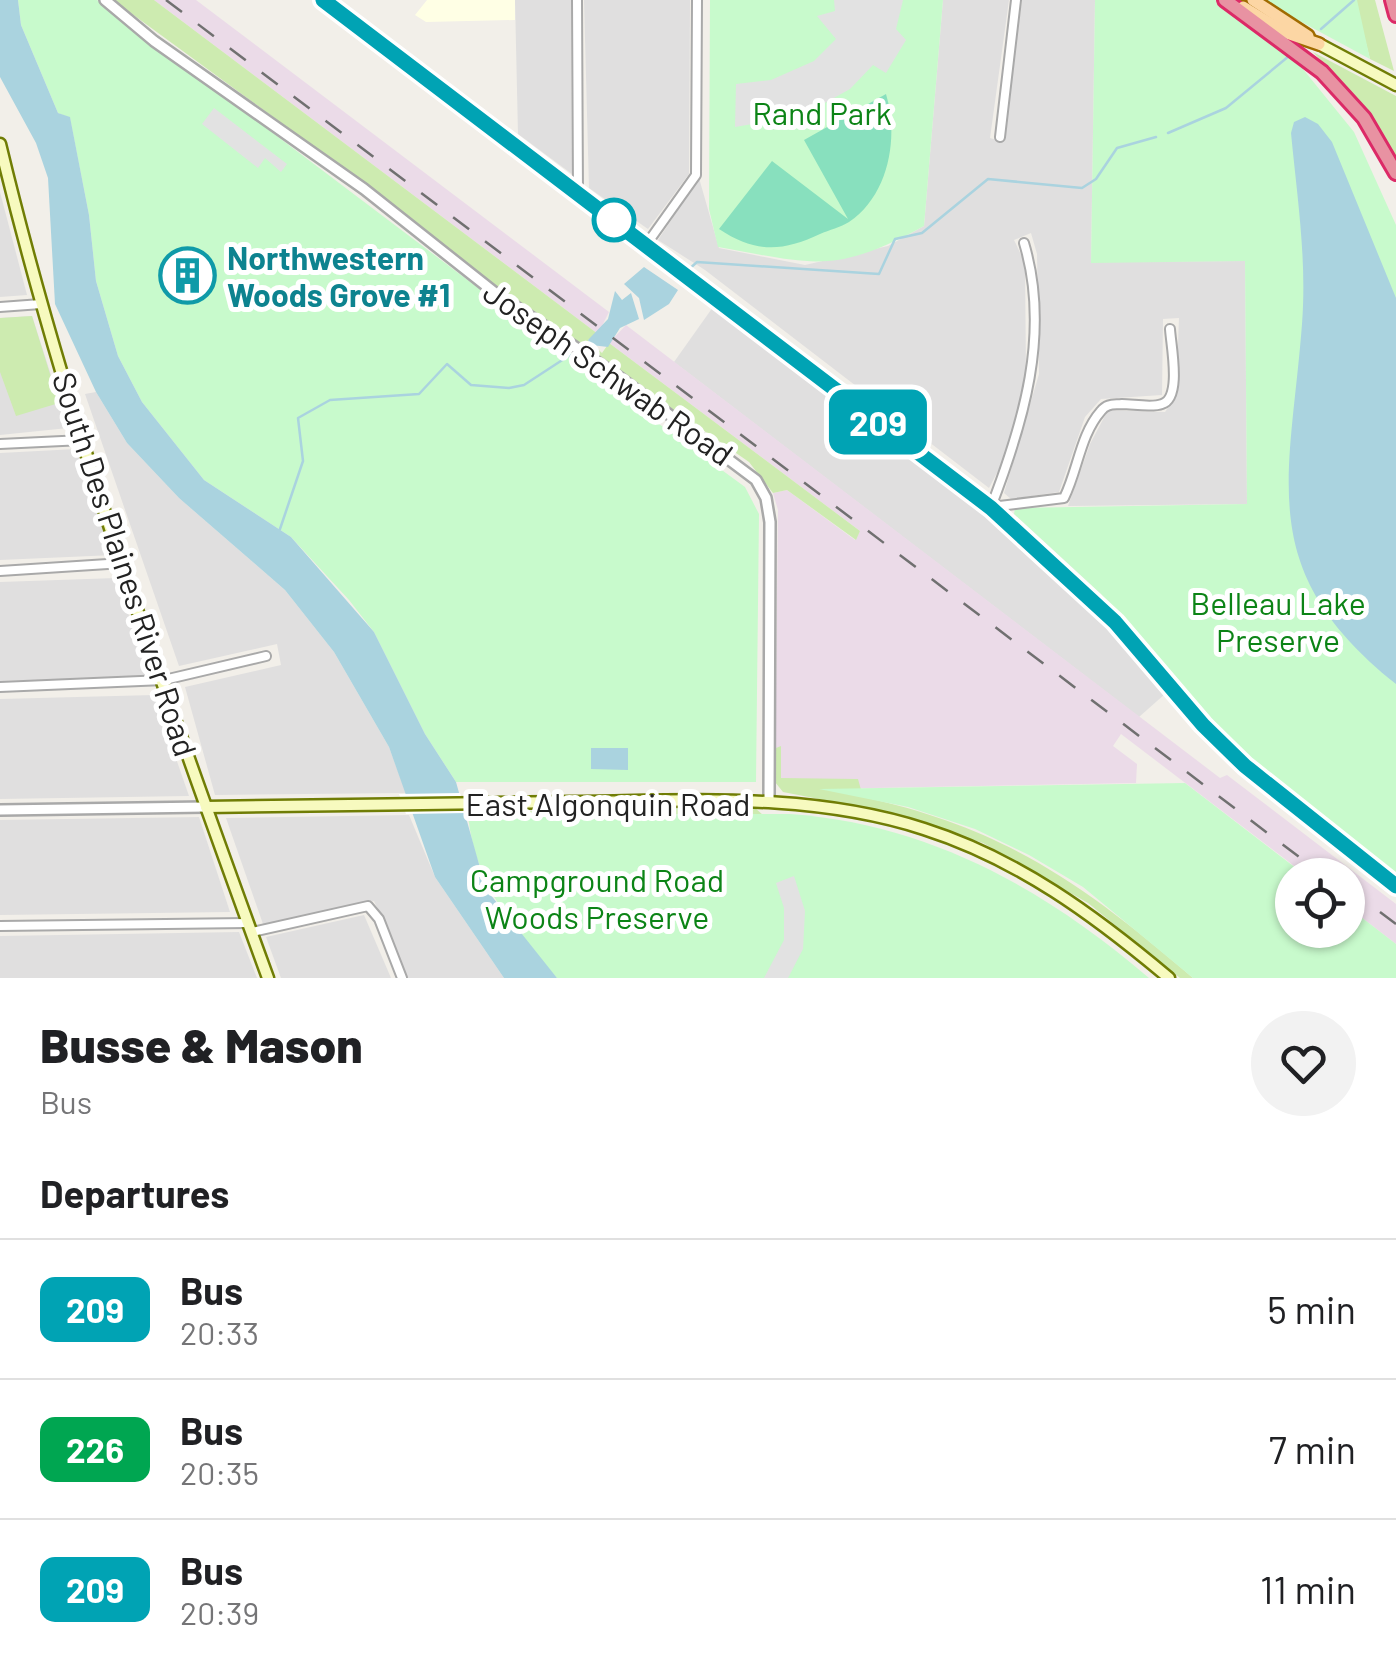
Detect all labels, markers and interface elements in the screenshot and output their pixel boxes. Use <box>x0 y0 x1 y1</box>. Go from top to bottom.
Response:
park label: Rand Park <box>752 93 892 131</box>
unlabelled marker <box>593 199 635 241</box>
place label: Northwestern Woods Grove #1 <box>227 238 450 313</box>
building icon: Northwestern Woods Grove #1 <box>158 245 218 305</box>
street label: Joseph Schwab Road <box>477 272 741 472</box>
street label: South Des Plaines River Road <box>46 367 206 761</box>
line badge: 209 <box>820 390 936 454</box>
text: 209 <box>849 401 907 443</box>
park label: Belleau Lake Preserve <box>1190 583 1366 658</box>
street label: East Algonquin Road <box>465 784 751 822</box>
map controls <box>1275 858 1365 948</box>
button: locate <box>1275 858 1365 948</box>
park label: Campground Road Woods Preserve <box>470 860 724 935</box>
button: heart <box>1251 1011 1356 1116</box>
text: Busse & Mason <box>40 1015 363 1073</box>
text: Bus <box>40 1082 92 1120</box>
text: Departures <box>40 1170 229 1216</box>
text: Bus <box>180 1267 243 1313</box>
text: 5 min <box>1267 1286 1356 1332</box>
text: 209 <box>66 1288 124 1330</box>
text: 20:33 <box>180 1313 259 1351</box>
text: Bus <box>180 1407 243 1453</box>
text: 7 min <box>1269 1426 1356 1472</box>
text: 226 <box>66 1428 124 1470</box>
text: 20:35 <box>180 1453 259 1491</box>
text: Bus <box>180 1547 243 1593</box>
text: 11 min <box>1260 1566 1356 1612</box>
text: 209 <box>66 1568 124 1610</box>
text: 20:39 <box>180 1593 259 1631</box>

